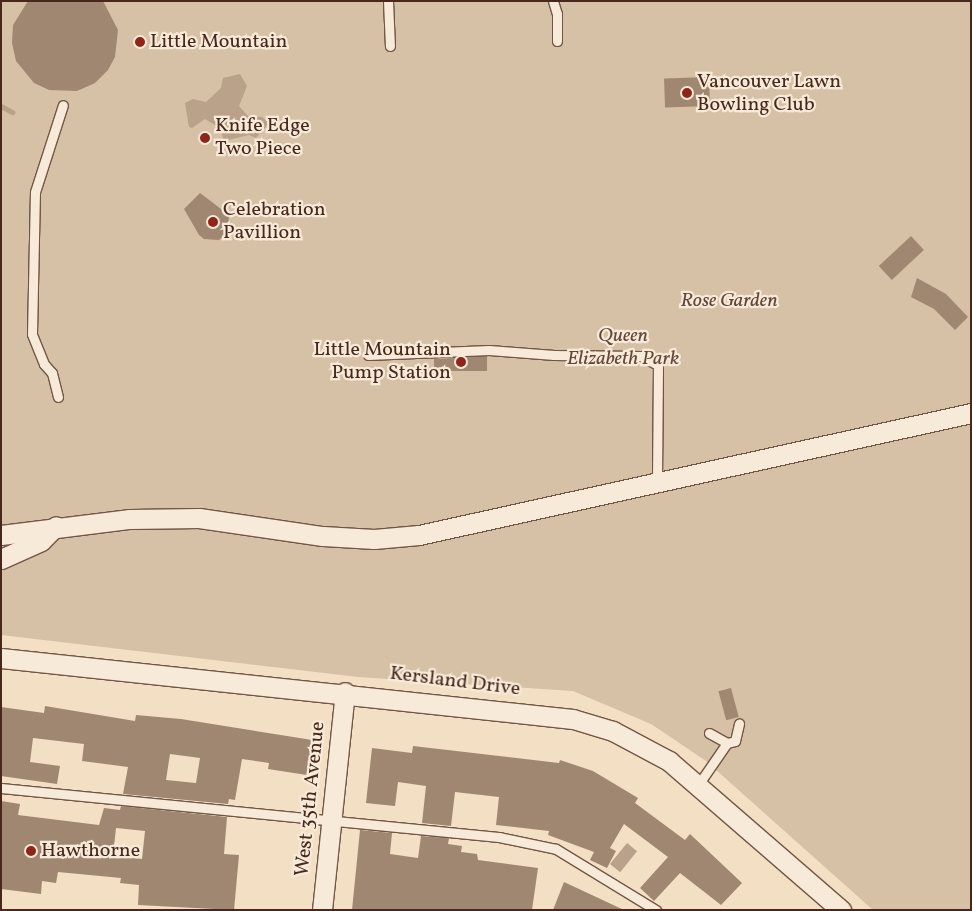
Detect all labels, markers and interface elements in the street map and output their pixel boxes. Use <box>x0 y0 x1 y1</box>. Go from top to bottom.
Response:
place label: Little Mountain <box>150 30 288 54</box>
marker: Little Mountain <box>134 36 146 48</box>
place label: Vancouver Lawn Bowling Club <box>697 70 841 117</box>
marker: Vancouver Lawn Bowling Club <box>681 87 693 99</box>
place label: Knife Edge Two Piece <box>215 114 310 161</box>
marker: Knife Edge Two Piece <box>199 132 211 144</box>
place label: Celebration Pavillion <box>223 198 326 245</box>
marker: Celebration Pavillion <box>207 216 219 228</box>
park label: Rose Garden <box>680 289 778 313</box>
park label: Queen Elizabeth Park <box>567 325 679 372</box>
place label: Little Mountain Pump Station <box>313 339 451 386</box>
marker: Little Mountain Pump Station <box>455 356 467 368</box>
street label: Kersland Drive <box>388 662 522 702</box>
street label: West 35th Avenue <box>291 720 331 878</box>
place label: Hawthorne <box>41 839 140 863</box>
marker: Hawthorne <box>25 845 37 857</box>

